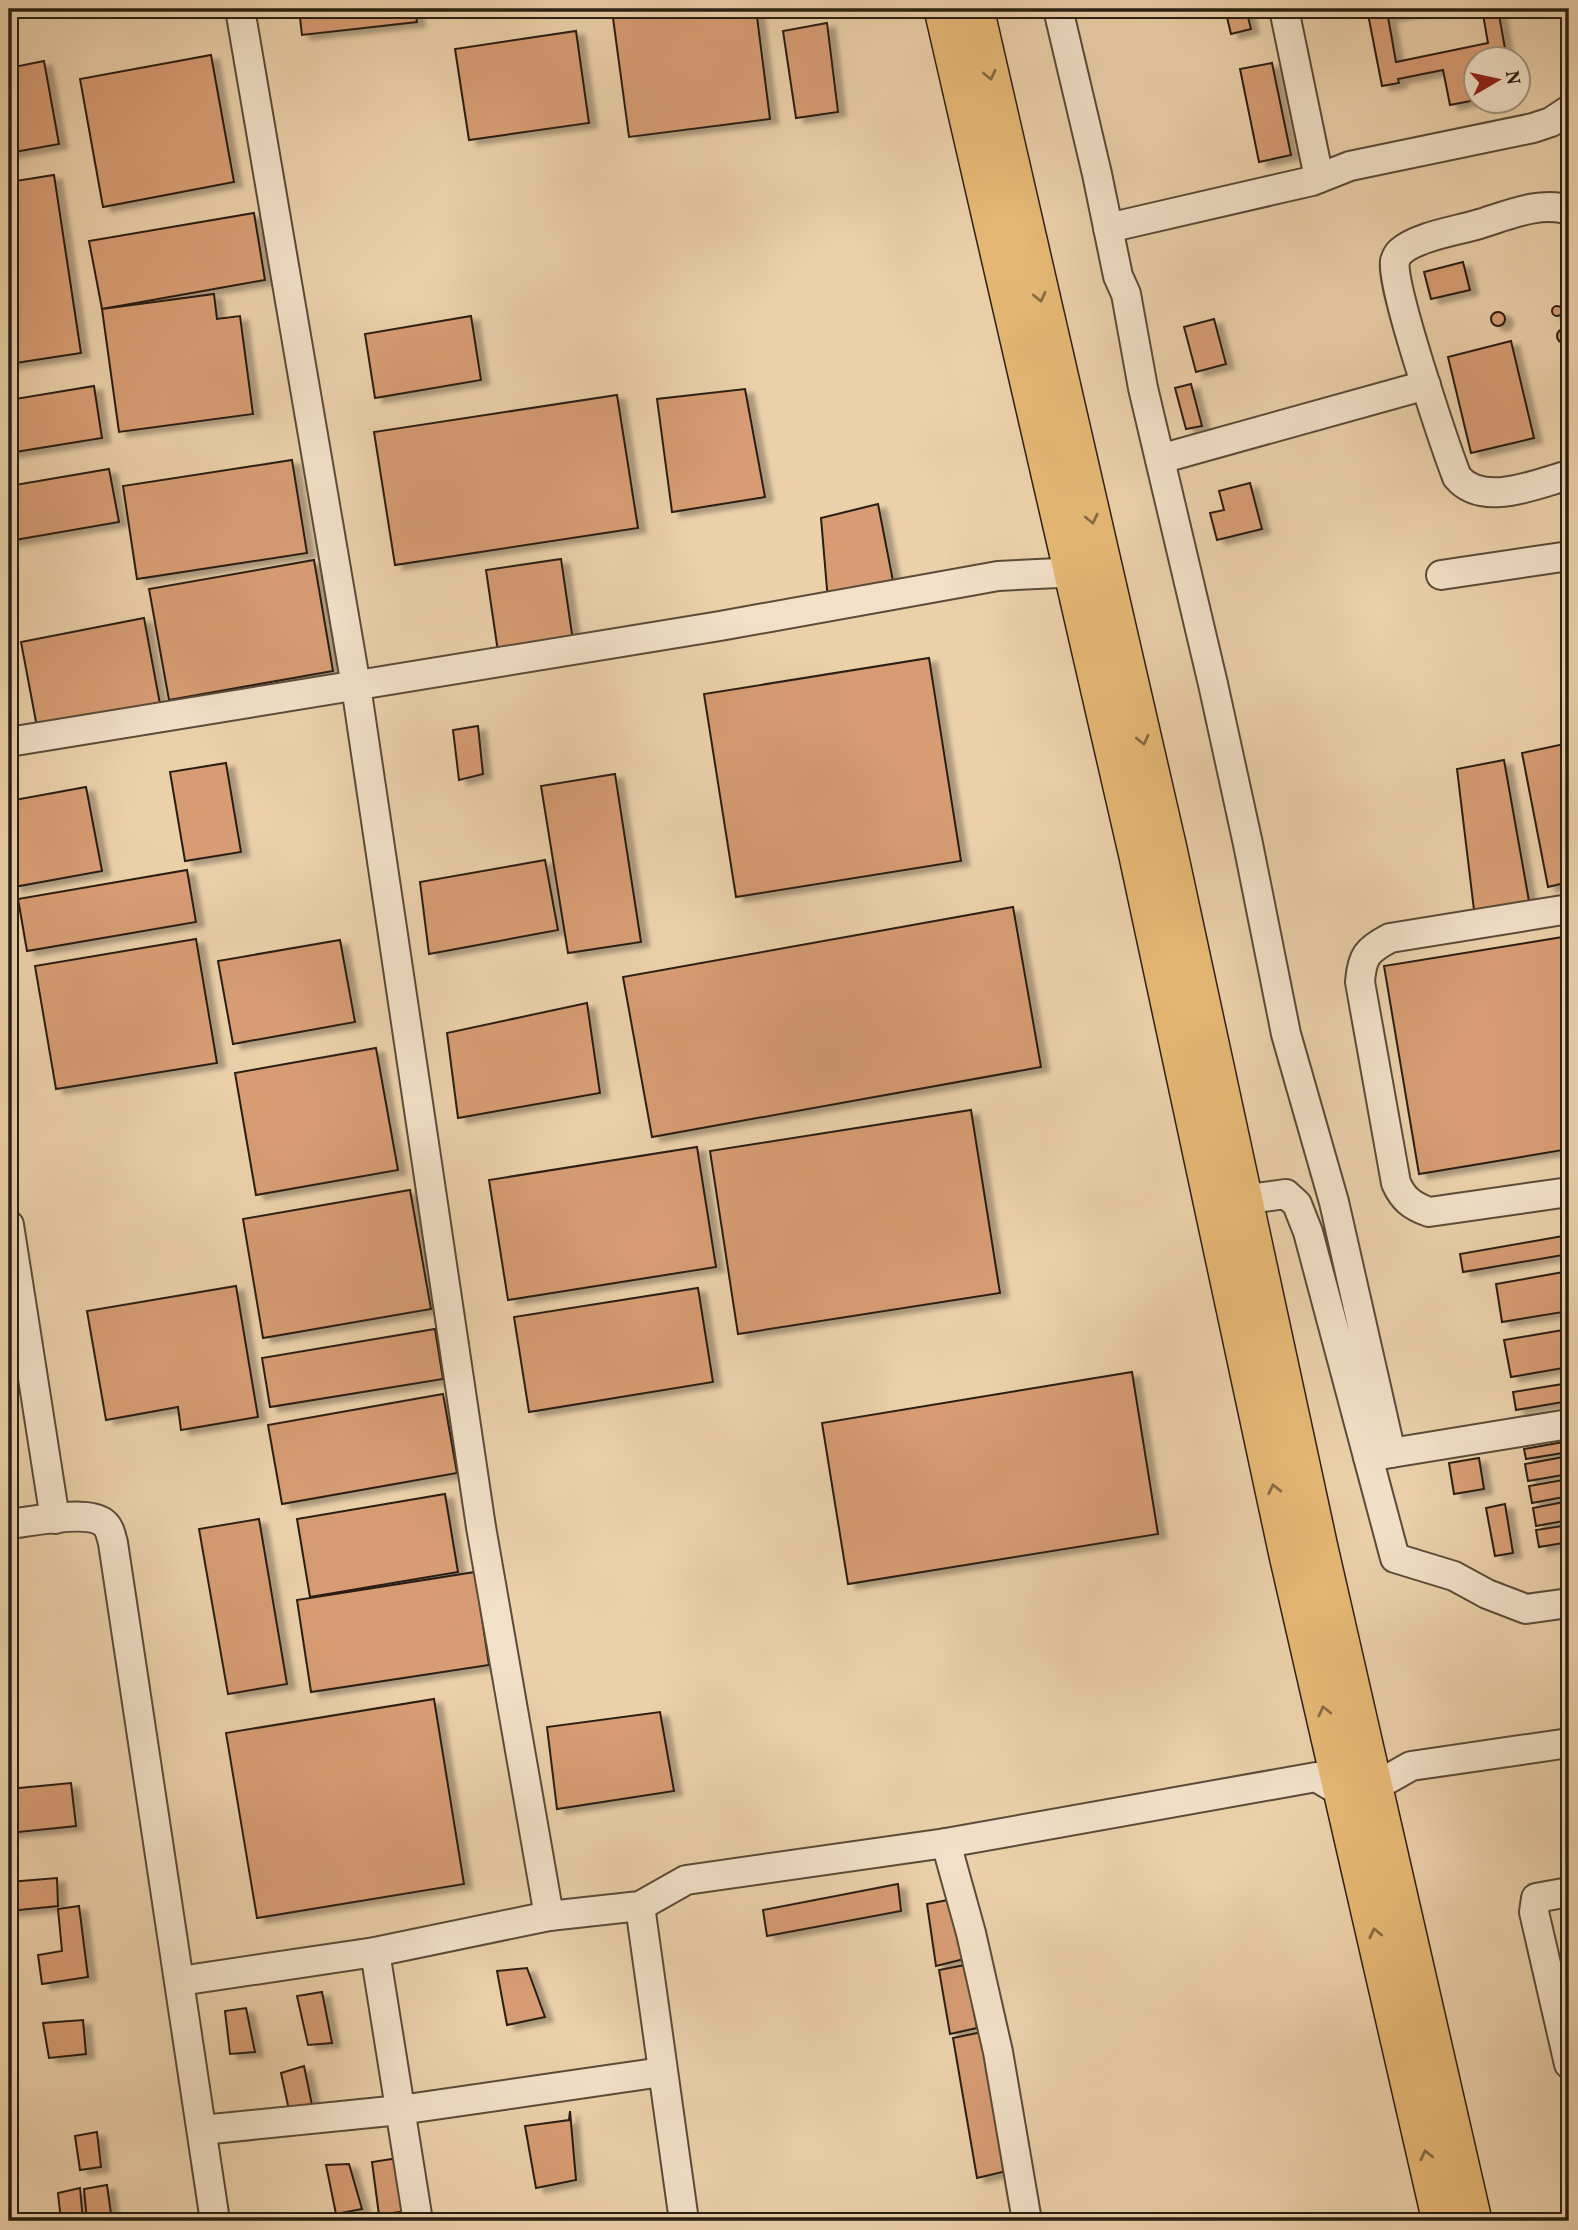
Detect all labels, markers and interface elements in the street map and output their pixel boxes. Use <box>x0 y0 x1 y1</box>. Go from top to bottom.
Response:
north arrow <box>1462 46 1532 116</box>
one-way arrow <box>982 69 997 81</box>
text: N <box>1498 69 1526 87</box>
one-way arrow <box>1032 291 1046 303</box>
one-way arrow <box>1084 513 1098 525</box>
one-way arrow <box>1135 734 1149 746</box>
one-way arrow <box>1268 1483 1283 1495</box>
one-way arrow <box>1318 1705 1333 1717</box>
one-way arrow <box>1369 1927 1383 1939</box>
one-way arrow <box>1419 2149 1434 2161</box>

